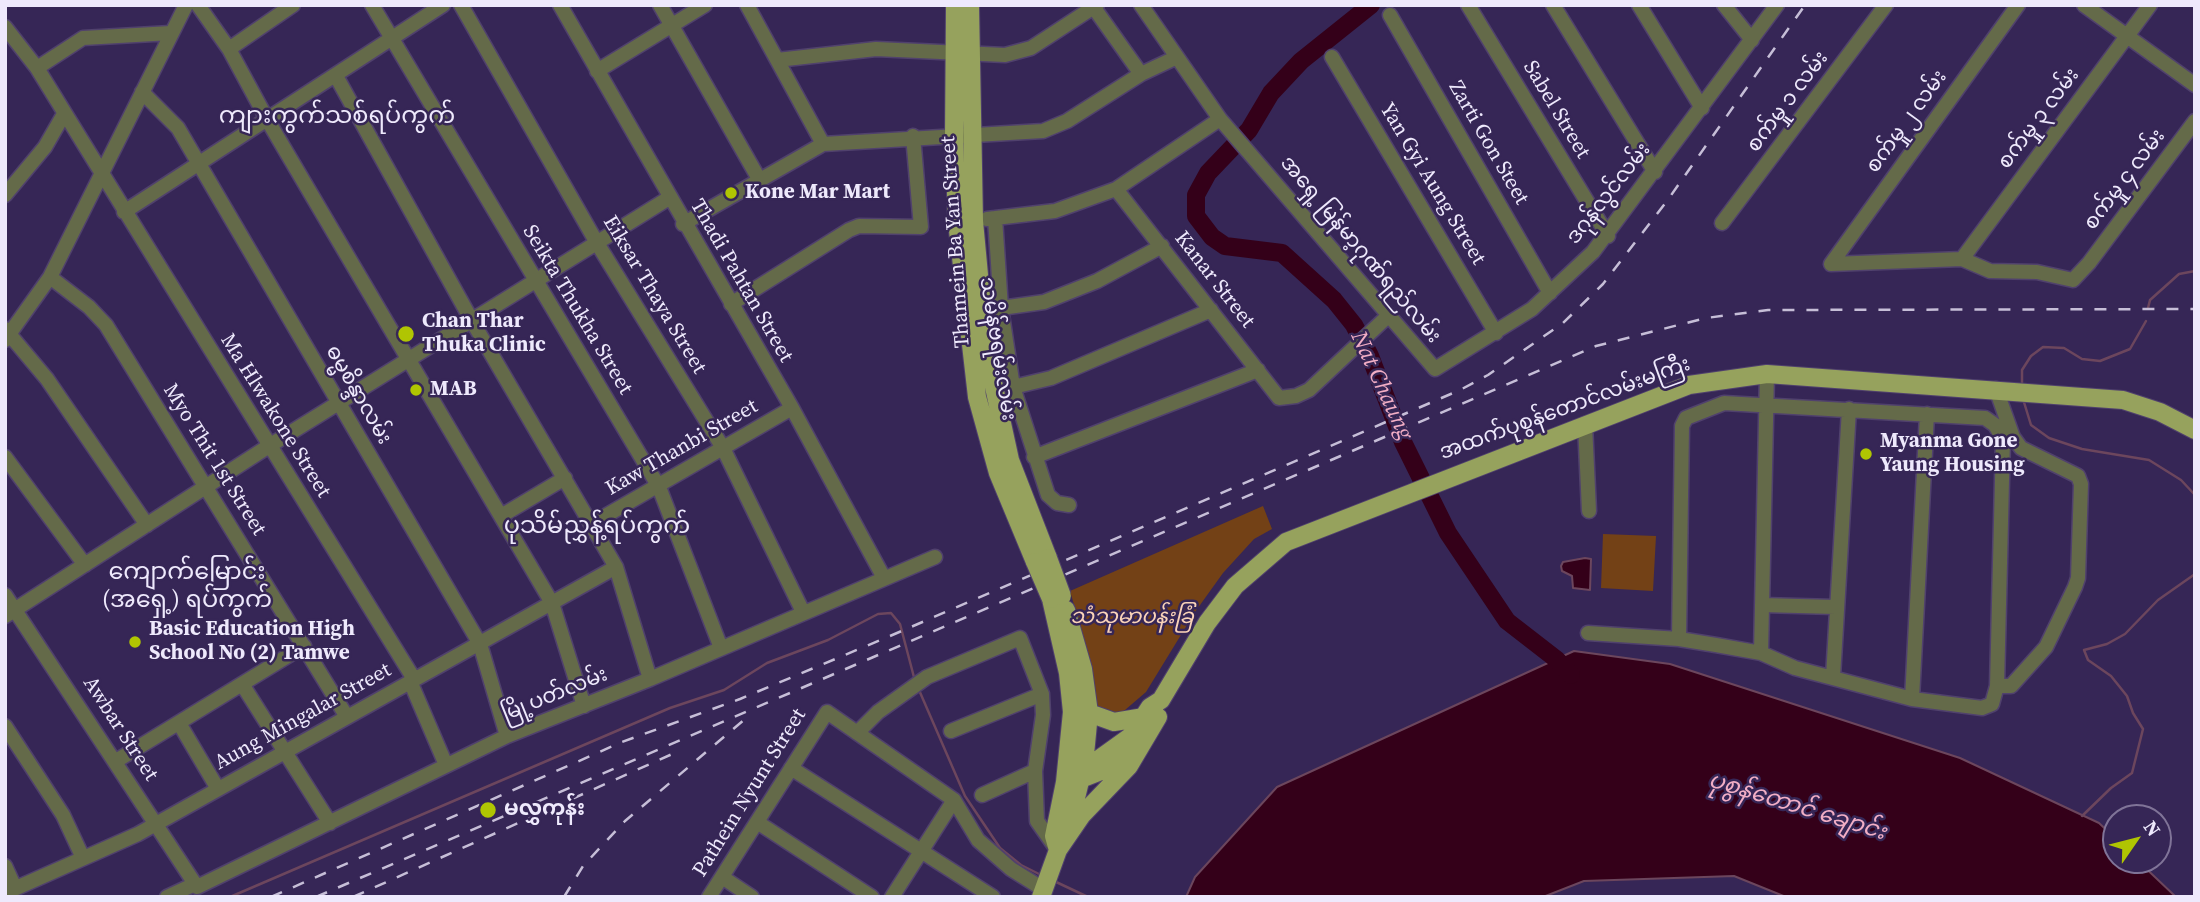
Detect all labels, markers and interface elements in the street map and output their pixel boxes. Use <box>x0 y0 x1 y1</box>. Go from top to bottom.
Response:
street label: စက်မှု ၁ လမ်း <box>1742 47 1834 157</box>
street label: Sabel Street <box>1517 57 1595 163</box>
street label: စက်မှု ၃ လမ်း <box>1993 64 2085 174</box>
street label: စက်မှု ၂ လမ်း <box>1861 66 1953 178</box>
street label: Zarti Gon Steet <box>1442 77 1534 209</box>
street label: Yan Gyi Aung Street <box>1374 98 1490 270</box>
district label: ကျားကွက်သစ်ရပ်ကွက် <box>219 103 455 131</box>
street label: စက်မှု ၄ လမ်း <box>2079 125 2171 235</box>
street label: Thamein Ba Yan Street <box>936 135 976 349</box>
street label: ဒဂုန်လွင်လမ်း <box>1562 138 1656 250</box>
street label: အရှေ့ မြန်မာ့ဂုဏ်ရည်လမ်း <box>1274 151 1446 349</box>
place label: Kone Mar Mart <box>745 180 890 206</box>
marker: Kone Mar Mart <box>723 185 739 201</box>
street label: Thadi Pahtan Street <box>684 195 798 367</box>
street label: Eiksar Thaya Street <box>597 211 711 379</box>
street label: Seikta Thukha Street <box>516 221 638 399</box>
street label: Kanar Street <box>1168 227 1260 333</box>
street label: သမိန်ဗရမ်းလမ်း <box>973 275 1021 423</box>
place label: Chan Thar Thuka Clinic <box>422 309 546 359</box>
marker: Chan Thar Thuka Clinic <box>396 324 416 344</box>
water label: Nat Chaung <box>1344 327 1418 445</box>
street label: Ma Hlwakone Street <box>214 329 336 503</box>
street label: ဓမ္မစိန္ဒာလမ်း <box>319 341 397 449</box>
street label: အထက်ပုစွန်တောင်လမ်းမကြီး <box>1436 352 1694 466</box>
place label: MAB <box>430 377 477 403</box>
street label: Myo Thit 1st Street <box>157 380 271 540</box>
marker: MAB <box>408 382 424 398</box>
street label: Kaw Thanbi Street <box>602 394 762 502</box>
place label: Myanma Gone Yaung Housing <box>1880 429 2025 479</box>
marker: Myanma Gone Yaung Housing <box>1858 446 1874 462</box>
district label: ပုသိမ်ညွှန့်ရပ်ကွက် <box>504 513 690 541</box>
district label: ကျောက်မြောင်း (အရှေ့) ရပ်ကွက် <box>102 559 272 615</box>
park label: သံသုမာပန်းခြံ <box>1070 605 1194 631</box>
place label: Basic Education High School No (2) Tamwe <box>149 617 355 667</box>
marker: Basic Education High School No (2) Tamwe <box>127 634 143 650</box>
street label: Aung Mingalar Street <box>210 658 396 776</box>
street label: မြို့ပတ်လမ်း <box>498 662 612 728</box>
street label: Awbar Street <box>77 672 163 786</box>
street label: Pathein Nyunt Street <box>688 704 812 882</box>
water label: ပုစွန်တောင် ချောင်း <box>1705 767 1889 847</box>
place label: မလွှကုန်း <box>504 797 585 823</box>
marker: မလွှကုန်း <box>478 800 498 820</box>
north arrow <box>2102 804 2172 874</box>
text: N <box>2138 815 2167 841</box>

